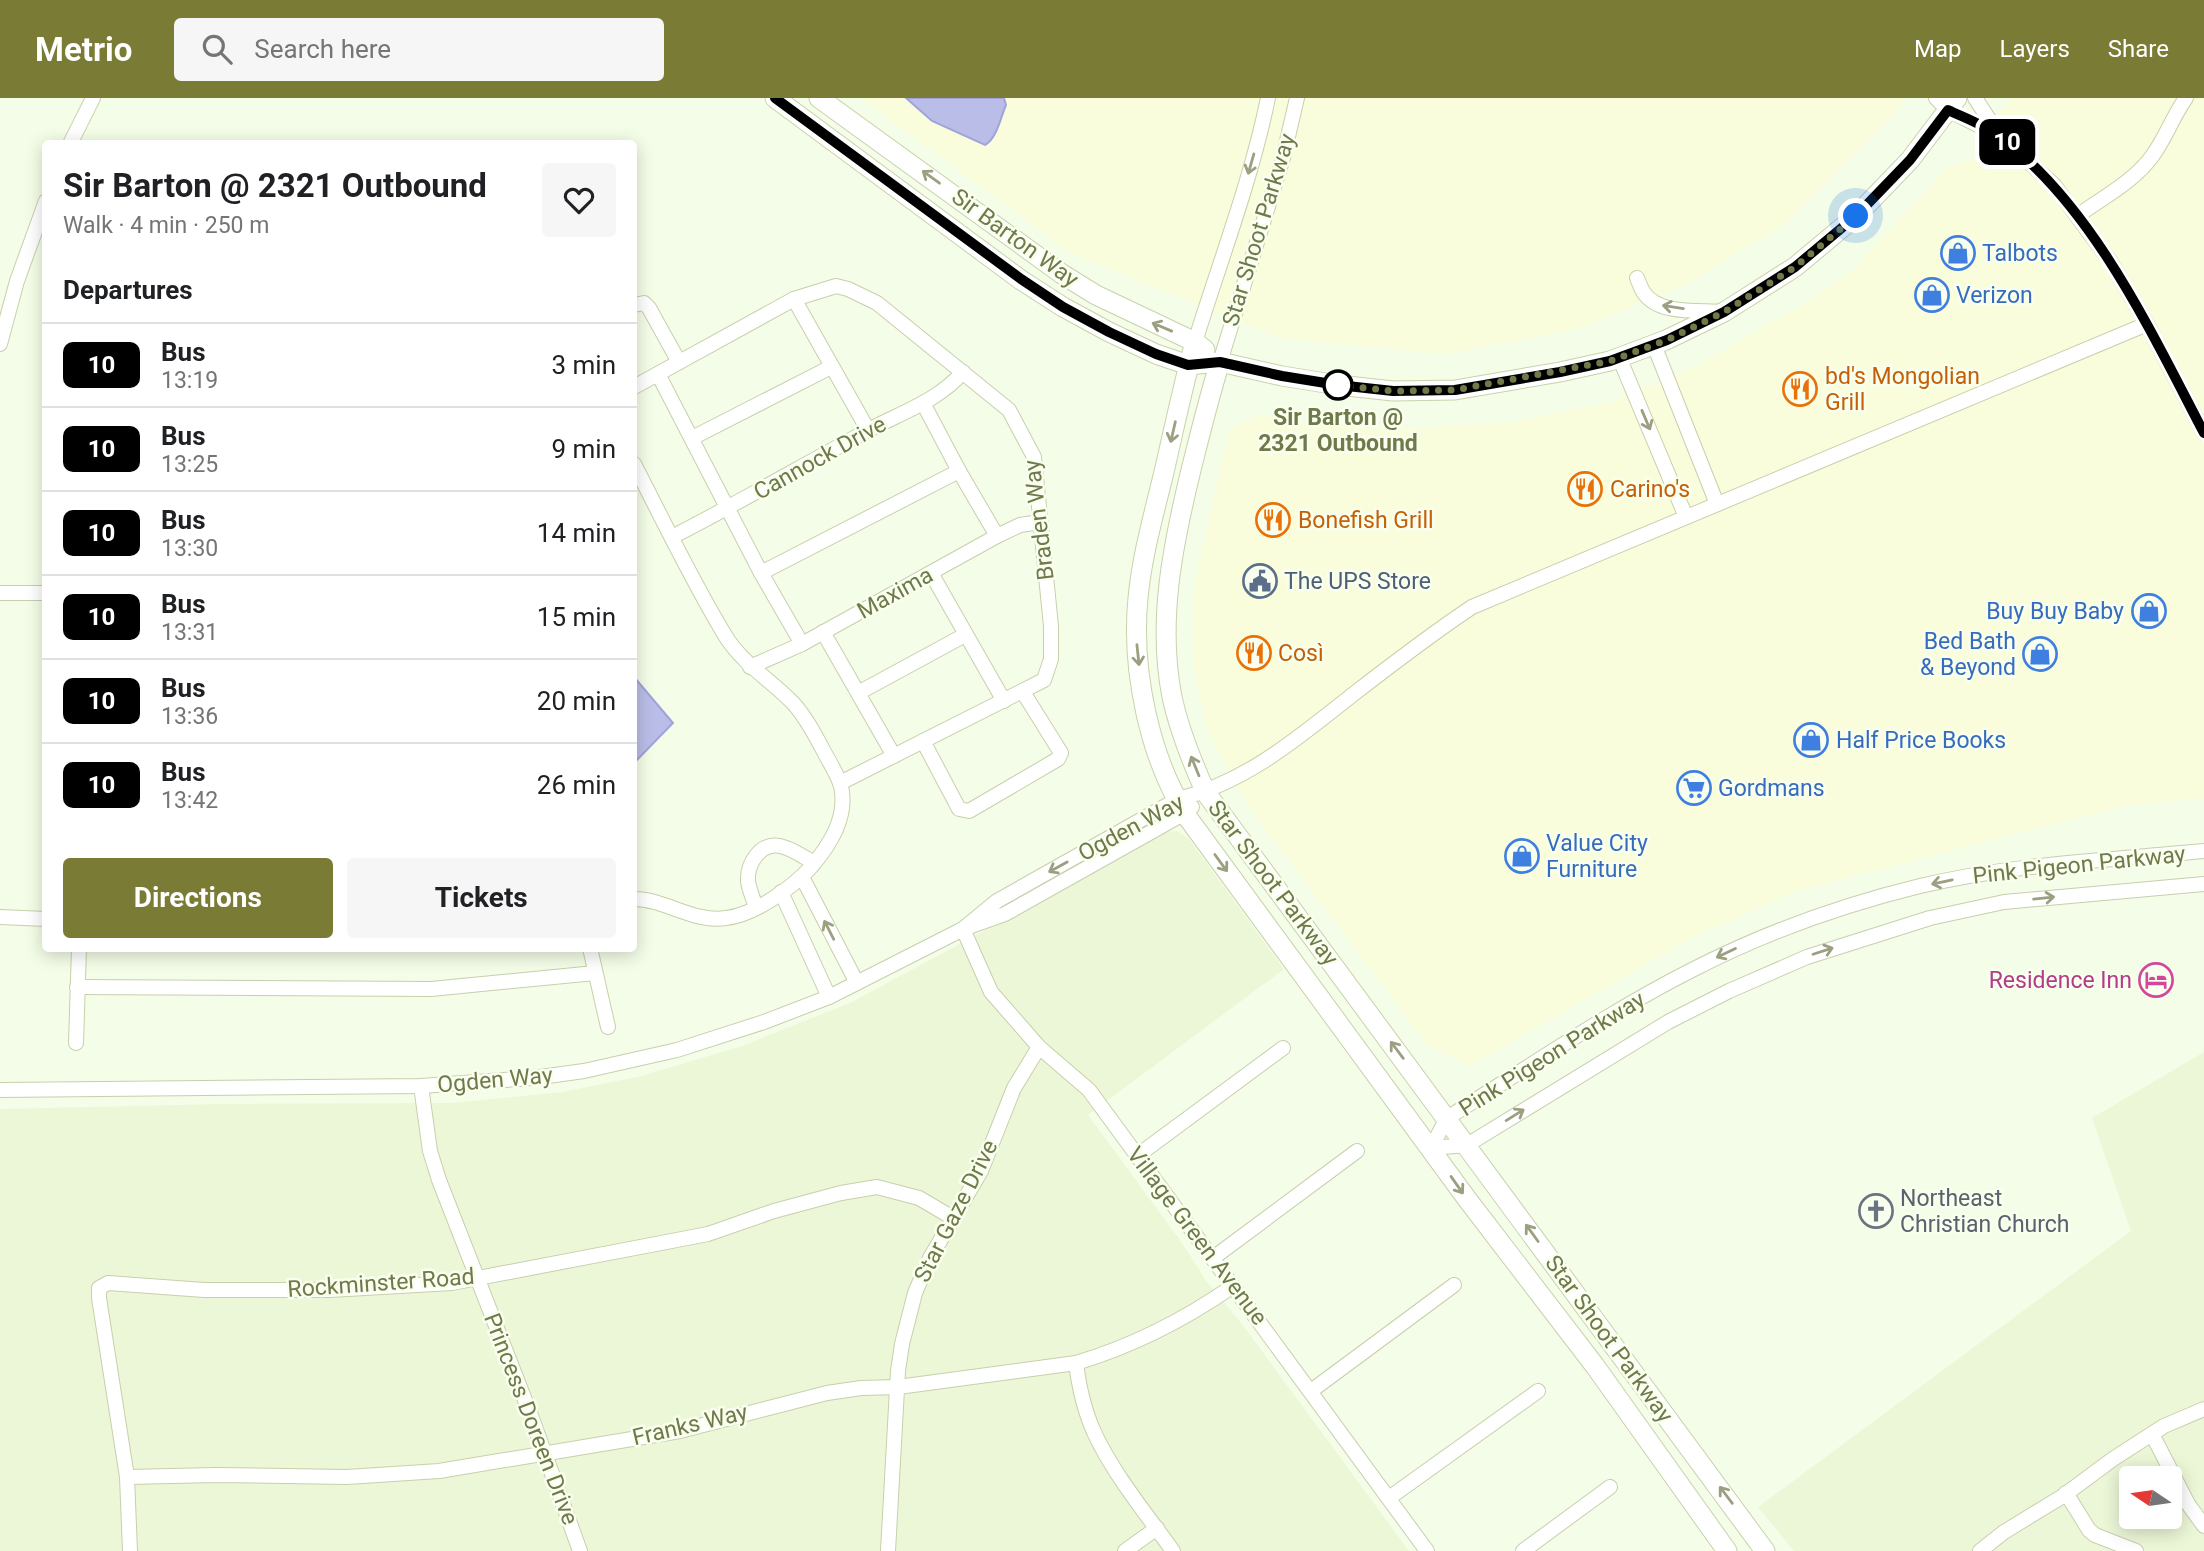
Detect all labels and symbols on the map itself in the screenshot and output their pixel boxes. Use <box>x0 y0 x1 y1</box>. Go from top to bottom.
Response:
line badge: 10 <box>1976 119 2038 165</box>
street label: Star Shoot Parkway <box>1217 130 1301 330</box>
one-way arrow <box>1244 153 1257 175</box>
one-way arrow <box>922 170 940 185</box>
street label: Sir Barton Way <box>946 183 1084 293</box>
your location <box>1838 198 1873 233</box>
shop icon: Talbots <box>1939 234 1977 272</box>
place label: Talbots <box>1982 240 2058 267</box>
shop icon: Verizon <box>1913 276 1951 314</box>
place label: Verizon <box>1956 282 2033 309</box>
one-way arrow <box>1662 300 1685 313</box>
one-way arrow <box>1152 320 1173 333</box>
place label: bd's Mongolian Grill <box>1825 363 1980 416</box>
marker: Sir Barton @ 2321 Outbound <box>1323 370 1353 400</box>
restaurant icon: bd's Mongolian Grill <box>1781 370 1819 408</box>
place label: Sir Barton @ 2321 Outbound <box>1258 404 1418 457</box>
one-way arrow <box>1640 409 1653 431</box>
street label: Cannock Drive <box>749 411 891 505</box>
one-way arrow <box>1166 420 1179 443</box>
street label: Braden Way <box>1018 458 1060 582</box>
restaurant icon: Carino's <box>1566 470 1604 508</box>
place label: Carino's <box>1610 476 1690 503</box>
restaurant icon: Bonefish Grill <box>1254 501 1292 539</box>
place label: Bonefish Grill <box>1298 507 1434 534</box>
street label: Maxima <box>852 561 938 625</box>
public building icon: The UPS Store <box>1241 562 1279 600</box>
place label: The UPS Store <box>1284 568 1431 595</box>
shop icon: Buy Buy Baby <box>2130 592 2168 630</box>
place label: Buy Buy Baby <box>1986 598 2124 625</box>
place label: Bed Bath & Beyond <box>1920 628 2016 681</box>
restaurant icon: Così <box>1235 634 1273 672</box>
shop icon: Bed Bath & Beyond <box>2021 635 2059 673</box>
place label: Così <box>1278 640 1324 667</box>
one-way arrow <box>1132 644 1145 666</box>
shop icon: Half Price Books <box>1792 721 1830 759</box>
place label: Half Price Books <box>1836 727 2006 754</box>
one-way arrow <box>1187 756 1200 777</box>
supermarket icon: Gordmans <box>1675 769 1713 807</box>
place label: Gordmans <box>1718 775 1825 802</box>
street label: Ogden Way <box>1074 789 1188 867</box>
street label: Star Shoot Parkway <box>1202 795 1344 971</box>
place label: Value City Furniture <box>1546 830 1648 883</box>
shop icon: Value City Furniture <box>1503 837 1541 875</box>
street label: Pink Pigeon Parkway <box>1971 840 2187 890</box>
one-way arrow <box>1214 853 1229 872</box>
one-way arrow <box>1049 860 1069 874</box>
one-way arrow <box>1931 875 1954 889</box>
one-way arrow <box>2032 891 2055 904</box>
one-way arrow <box>822 920 836 941</box>
one-way arrow <box>1812 944 1834 956</box>
one-way arrow <box>1716 947 1737 961</box>
hotel icon: Residence Inn <box>2137 961 2175 999</box>
place label: Residence Inn <box>1989 967 2132 994</box>
street label: Pink Pigeon Parkway <box>1454 986 1650 1122</box>
one-way arrow <box>1390 1041 1405 1060</box>
street label: Ogden Way <box>436 1062 554 1098</box>
one-way arrow <box>1505 1107 1524 1122</box>
street label: Star Gaze Drive <box>909 1135 1003 1287</box>
street label: Village Green Avenue <box>1121 1142 1273 1330</box>
one-way arrow <box>1450 1175 1464 1194</box>
place label: Northeast Christian Church <box>1900 1185 2070 1238</box>
church icon: Northeast Christian Church <box>1857 1192 1895 1230</box>
one-way arrow <box>1525 1224 1540 1243</box>
street label: Star Shoot Parkway <box>1539 1250 1679 1428</box>
street label: Rockminster Road <box>287 1263 475 1303</box>
street label: Princess Doreen Drive <box>478 1309 584 1529</box>
street label: Franks Way <box>630 1399 750 1451</box>
north arrow <box>2119 1466 2182 1530</box>
one-way arrow <box>1718 1486 1733 1505</box>

